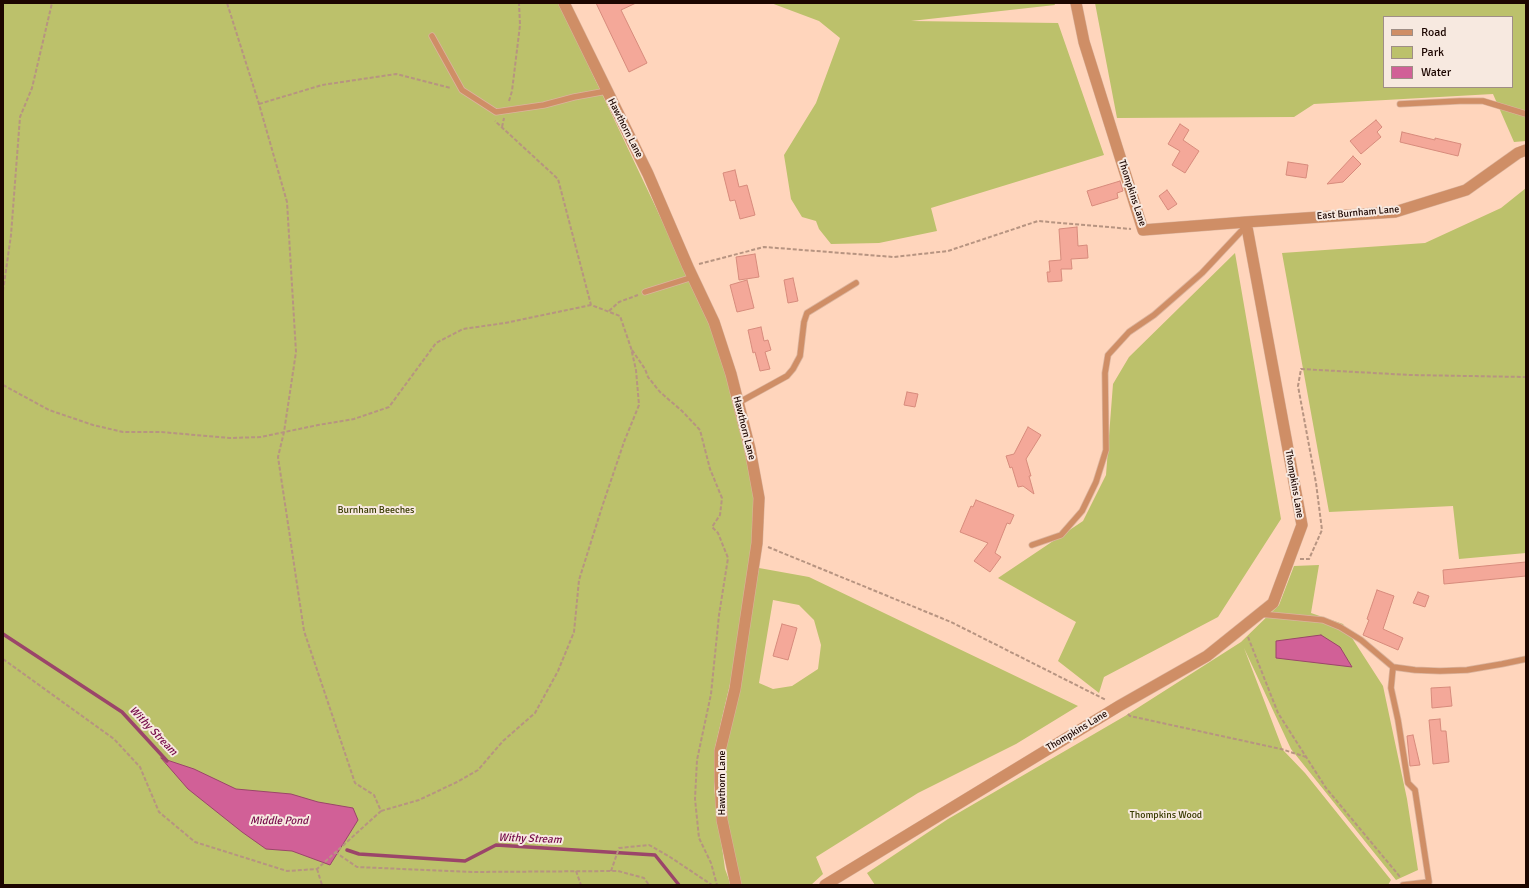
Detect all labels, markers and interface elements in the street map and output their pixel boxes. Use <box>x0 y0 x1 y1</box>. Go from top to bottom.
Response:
legend <box>1383 16 1513 88</box>
text: Road <box>1421 25 1447 40</box>
text: Park <box>1421 45 1444 60</box>
text: Water <box>1421 65 1451 80</box>
street label: Hawthorn Lane <box>605 96 645 160</box>
street label: Thompkins Lane <box>1116 158 1148 228</box>
street label: East Burnham Lane <box>1316 203 1400 223</box>
street label: Hawthorn Lane <box>730 395 758 461</box>
street label: Thompkins Lane <box>1282 449 1306 519</box>
park label: Burnham Beeches <box>338 504 414 516</box>
water label: Withy Stream <box>126 704 180 758</box>
street label: Thompkins Lane <box>1044 708 1110 754</box>
street label: Hawthorn Lane <box>716 750 728 816</box>
park label: Thompkins Wood <box>1130 809 1202 821</box>
water label: Middle Pond <box>250 814 308 828</box>
water label: Withy Stream <box>498 831 562 847</box>

